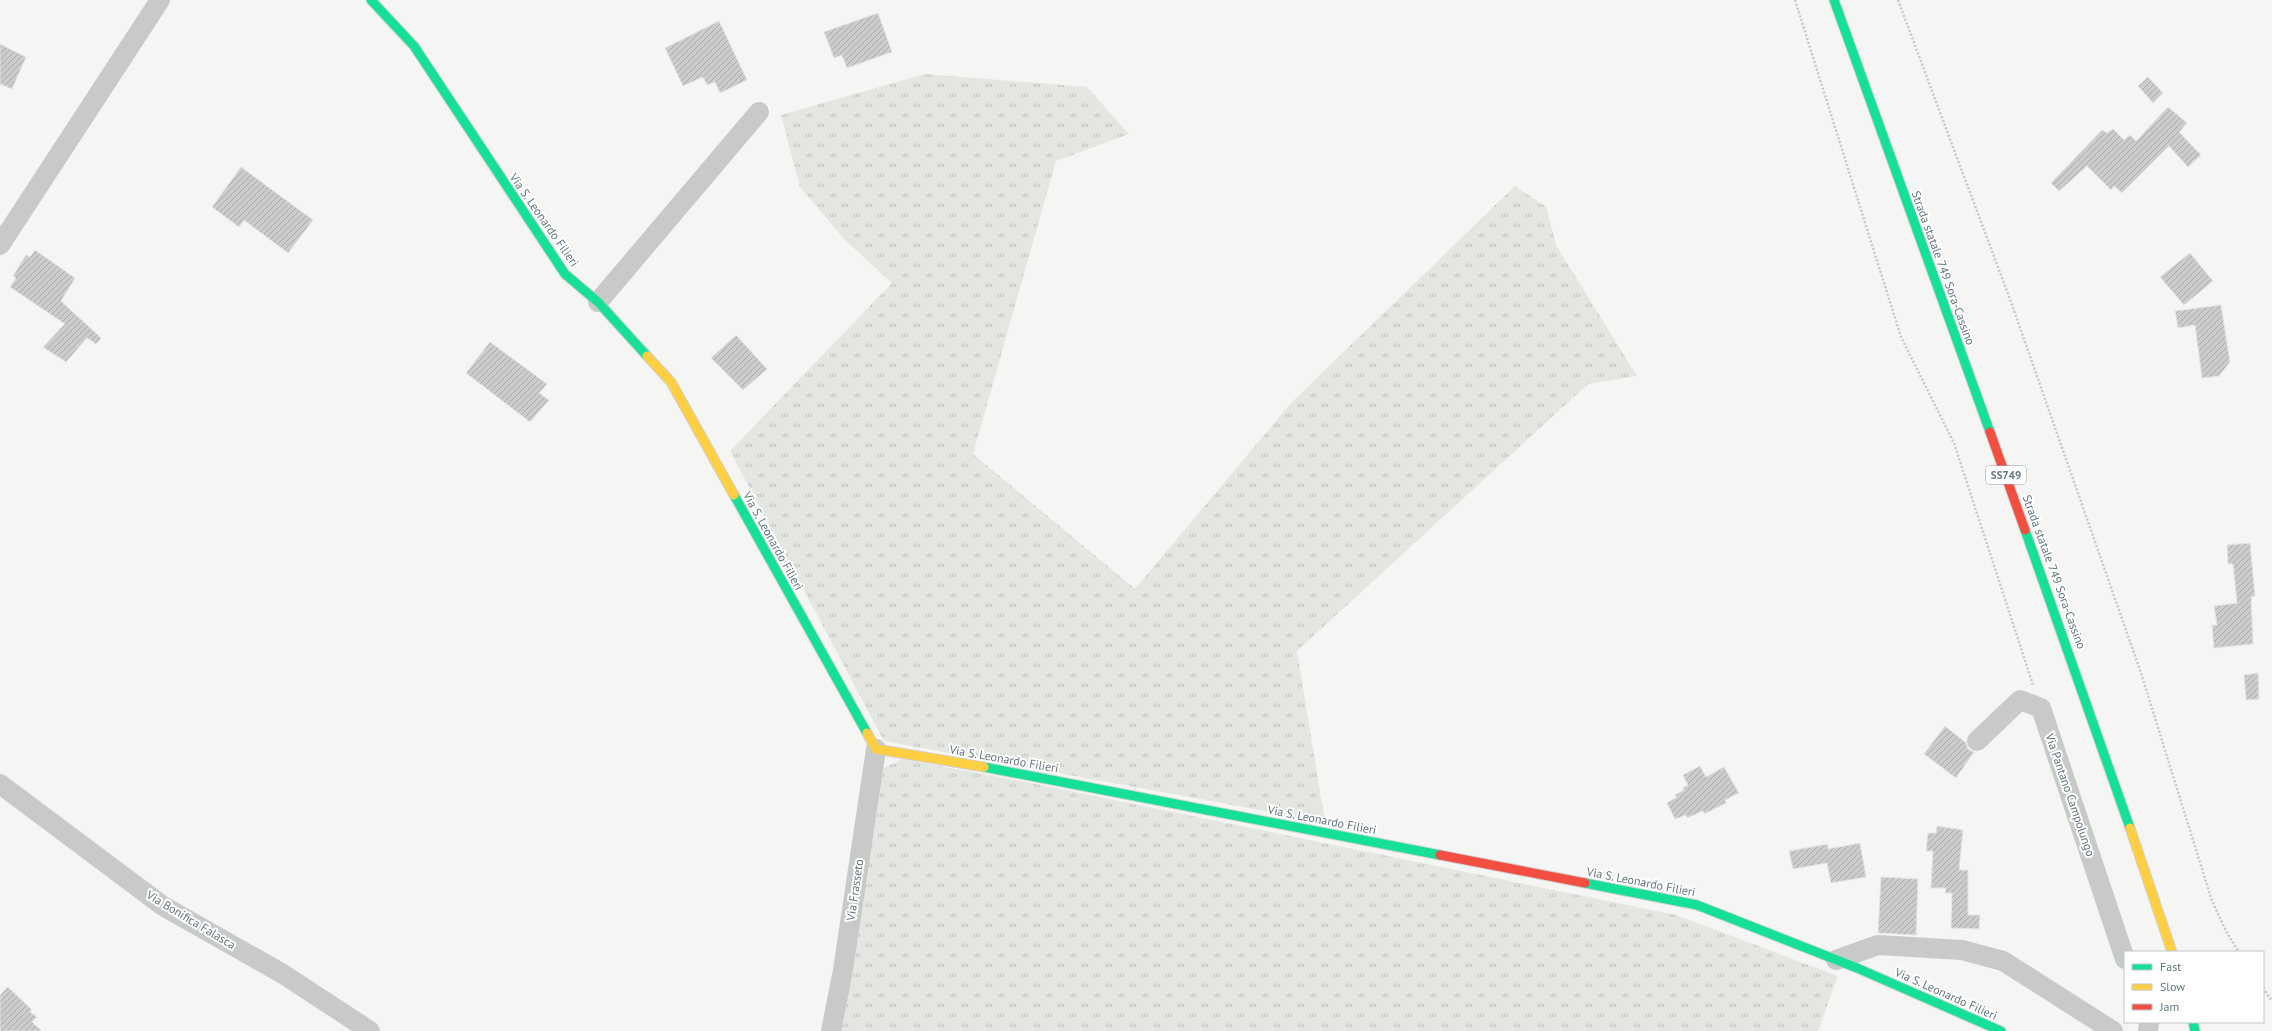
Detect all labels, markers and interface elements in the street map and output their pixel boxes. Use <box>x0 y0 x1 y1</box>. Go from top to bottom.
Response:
street label: Via S. Leonardo Filieri <box>506 169 582 269</box>
street label: Strada statale 749 Sora-Cassino <box>1909 189 1978 347</box>
road number: SS749 <box>1986 466 2026 484</box>
street label: Via S. Leonardo Filieri <box>740 488 807 593</box>
street label: Strada statale 749 Sora-Cassino <box>2020 493 2089 651</box>
street label: Via Pantano Campolungo <box>2042 731 2099 858</box>
street label: Via S. Leonardo Filieri <box>947 741 1060 775</box>
street label: Via S. Leonardo Filieri <box>1265 801 1378 837</box>
street label: Via Frasseto <box>843 858 866 923</box>
street label: Via S. Leonardo Filieri <box>1584 863 1697 899</box>
street label: Via Bonifica Falasca <box>143 886 239 952</box>
legend <box>2124 951 2264 1023</box>
text: Fast <box>2160 959 2181 974</box>
street label: Via S. Leonardo Filieri <box>1892 964 2000 1023</box>
text: Slow <box>2160 979 2185 994</box>
text: Jam <box>2159 999 2179 1014</box>

